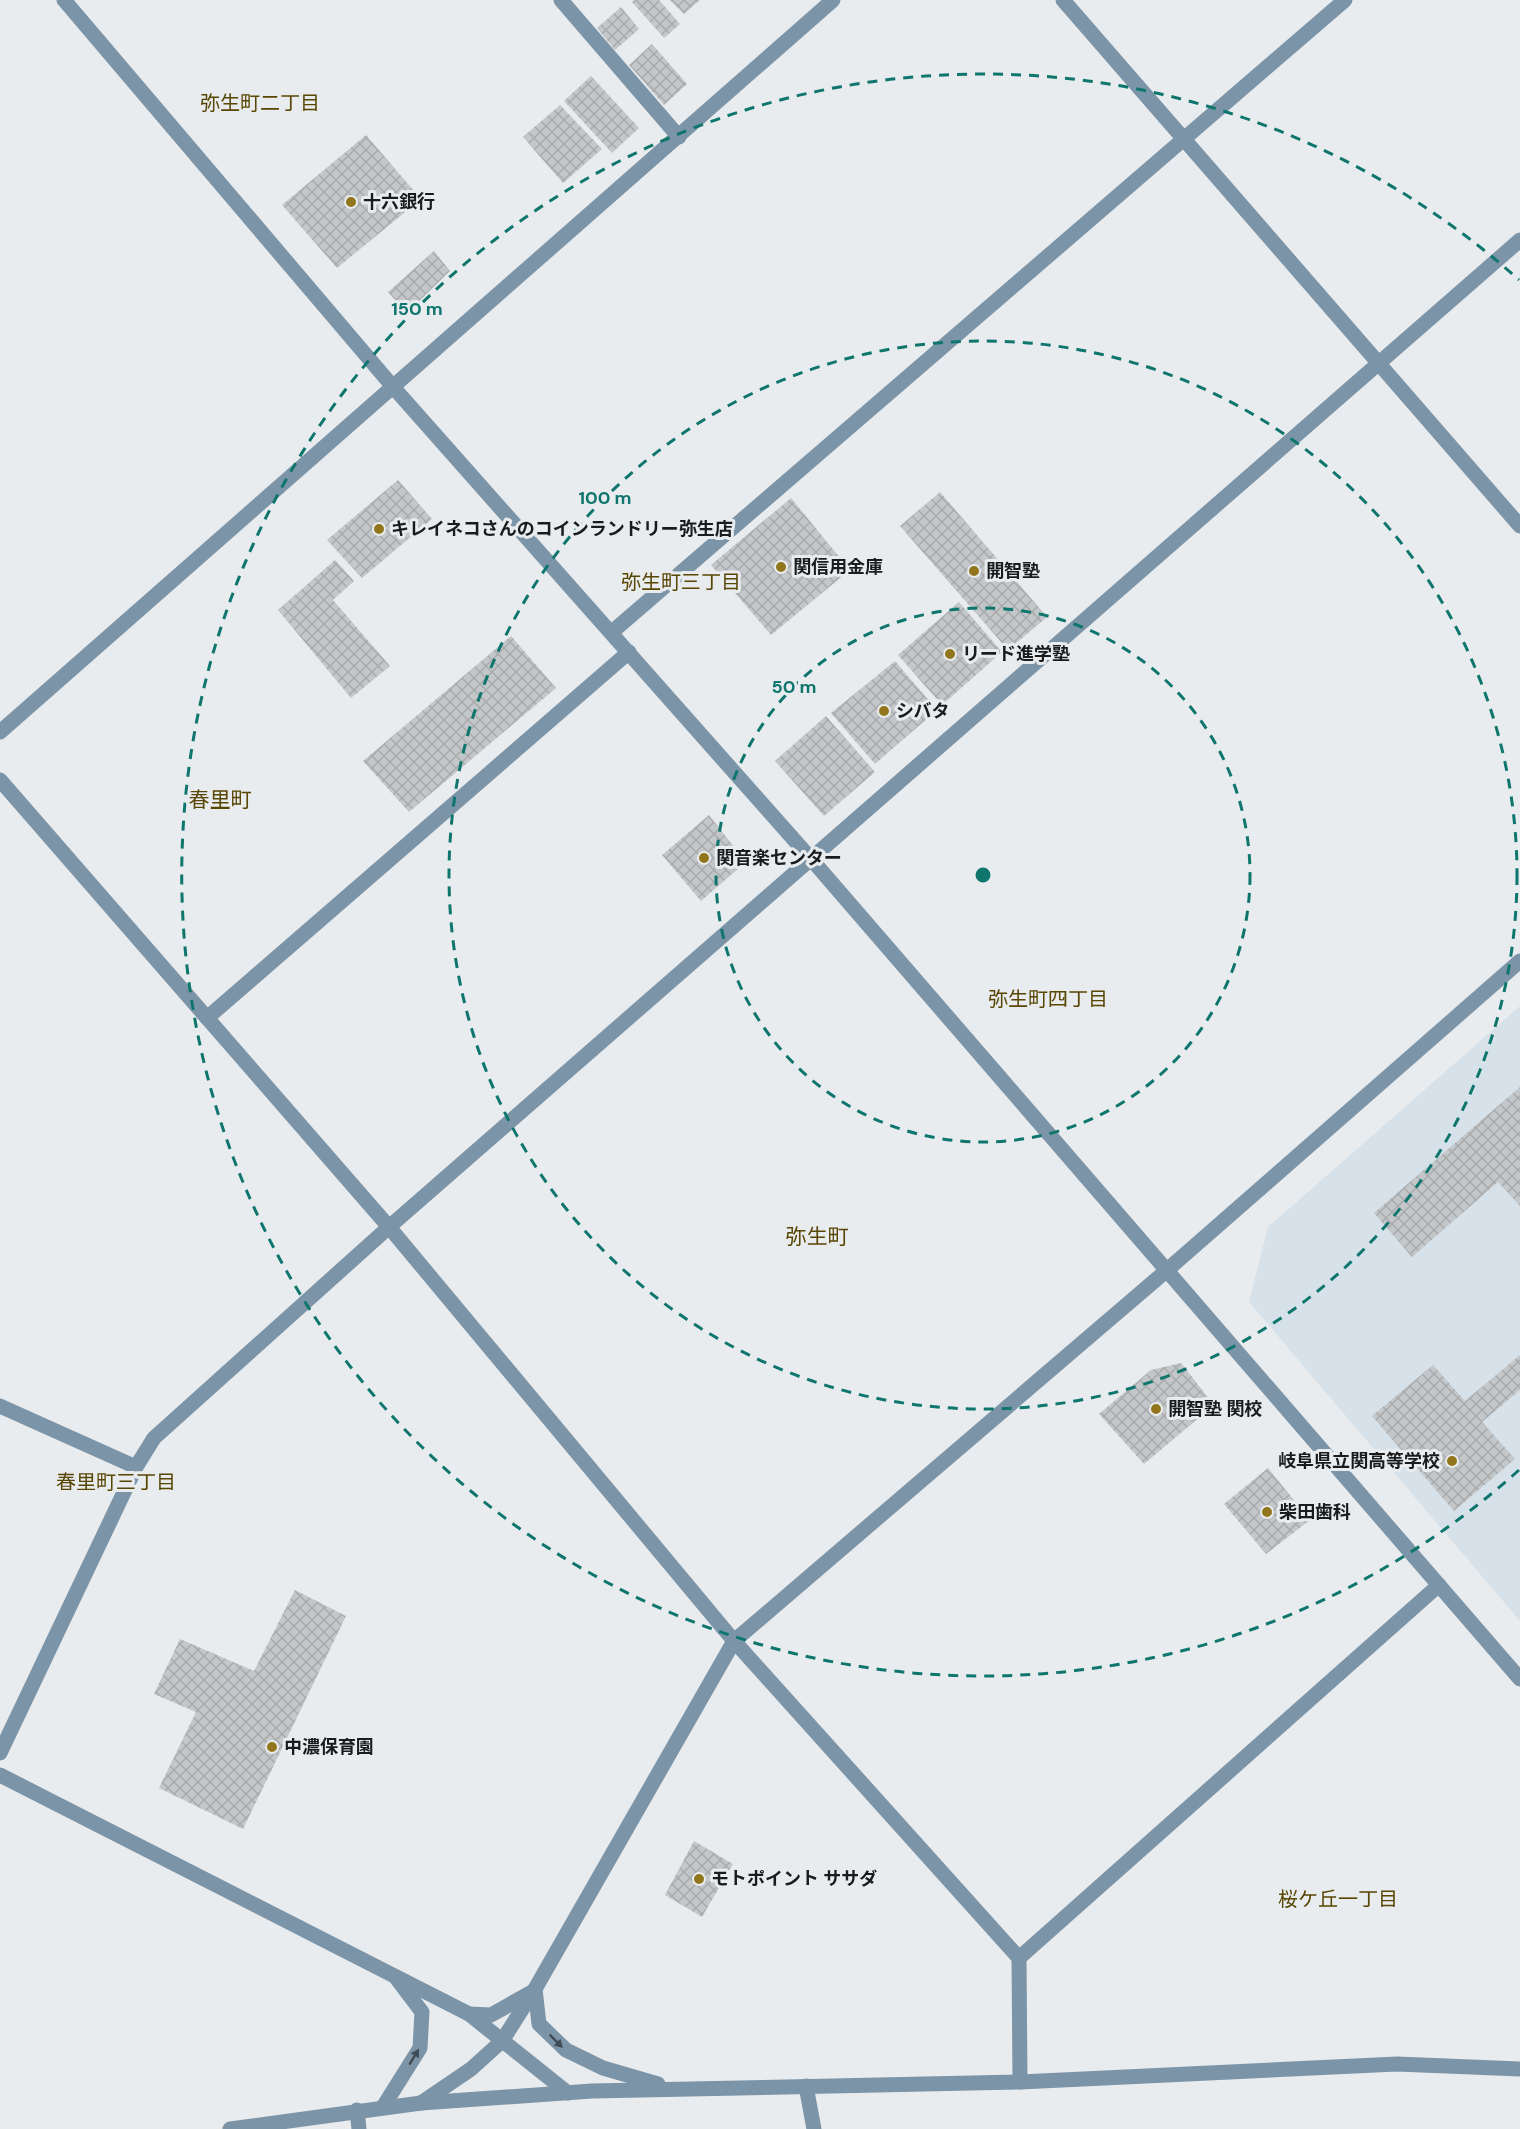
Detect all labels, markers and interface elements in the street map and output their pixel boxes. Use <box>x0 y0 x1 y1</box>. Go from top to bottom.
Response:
district label: 弥生町二丁目 <box>200 90 320 116</box>
place label: 十六銀行 <box>363 190 435 214</box>
marker: 十六銀行 <box>344 195 358 209</box>
text: 150 m <box>391 297 443 321</box>
text: 100 m <box>578 486 632 510</box>
place label: キレイネコさんのコインランドリー弥生店 <box>391 517 733 541</box>
marker: キレイネコさんのコインランドリー弥生店 <box>372 522 386 536</box>
place label: 関信用金庫 <box>793 555 883 579</box>
place label: 開智塾 <box>986 559 1040 583</box>
marker: 関信用金庫 <box>774 560 788 574</box>
marker: 開智塾 <box>967 564 981 578</box>
district label: 弥生町三丁目 <box>621 569 741 595</box>
place label: リード進学塾 <box>962 642 1070 666</box>
marker: リード進学塾 <box>943 647 957 661</box>
text: 50 m <box>771 675 817 699</box>
place label: シバタ <box>896 699 949 723</box>
marker: シバタ <box>877 704 891 718</box>
district label: 春里町 <box>189 786 252 814</box>
place label: 関音楽センター <box>716 846 842 870</box>
marker: 関音楽センター <box>697 851 711 865</box>
centre of rings <box>973 865 993 885</box>
district label: 弥生町四丁目 <box>988 986 1108 1012</box>
district label: 弥生町 <box>786 1223 849 1251</box>
place label: 開智塾 関校 <box>1168 1397 1262 1421</box>
marker: 開智塾 関校 <box>1149 1402 1163 1416</box>
place label: 岐阜県立関高等学校 <box>1278 1449 1440 1473</box>
marker: 岐阜県立関高等学校 <box>1445 1454 1459 1468</box>
district label: 春里町三丁目 <box>56 1469 176 1495</box>
place label: 柴田歯科 <box>1279 1500 1351 1524</box>
marker: 柴田歯科 <box>1260 1505 1274 1519</box>
place label: 中濃保育園 <box>284 1735 374 1759</box>
marker: 中濃保育園 <box>265 1740 279 1754</box>
place label: モトポイント ササダ <box>711 1867 877 1891</box>
marker: モトポイント ササダ <box>692 1872 706 1886</box>
district label: 桜ケ丘一丁目 <box>1278 1886 1398 1912</box>
one-way arrow <box>549 2033 563 2047</box>
one-way arrow <box>409 2049 420 2065</box>

